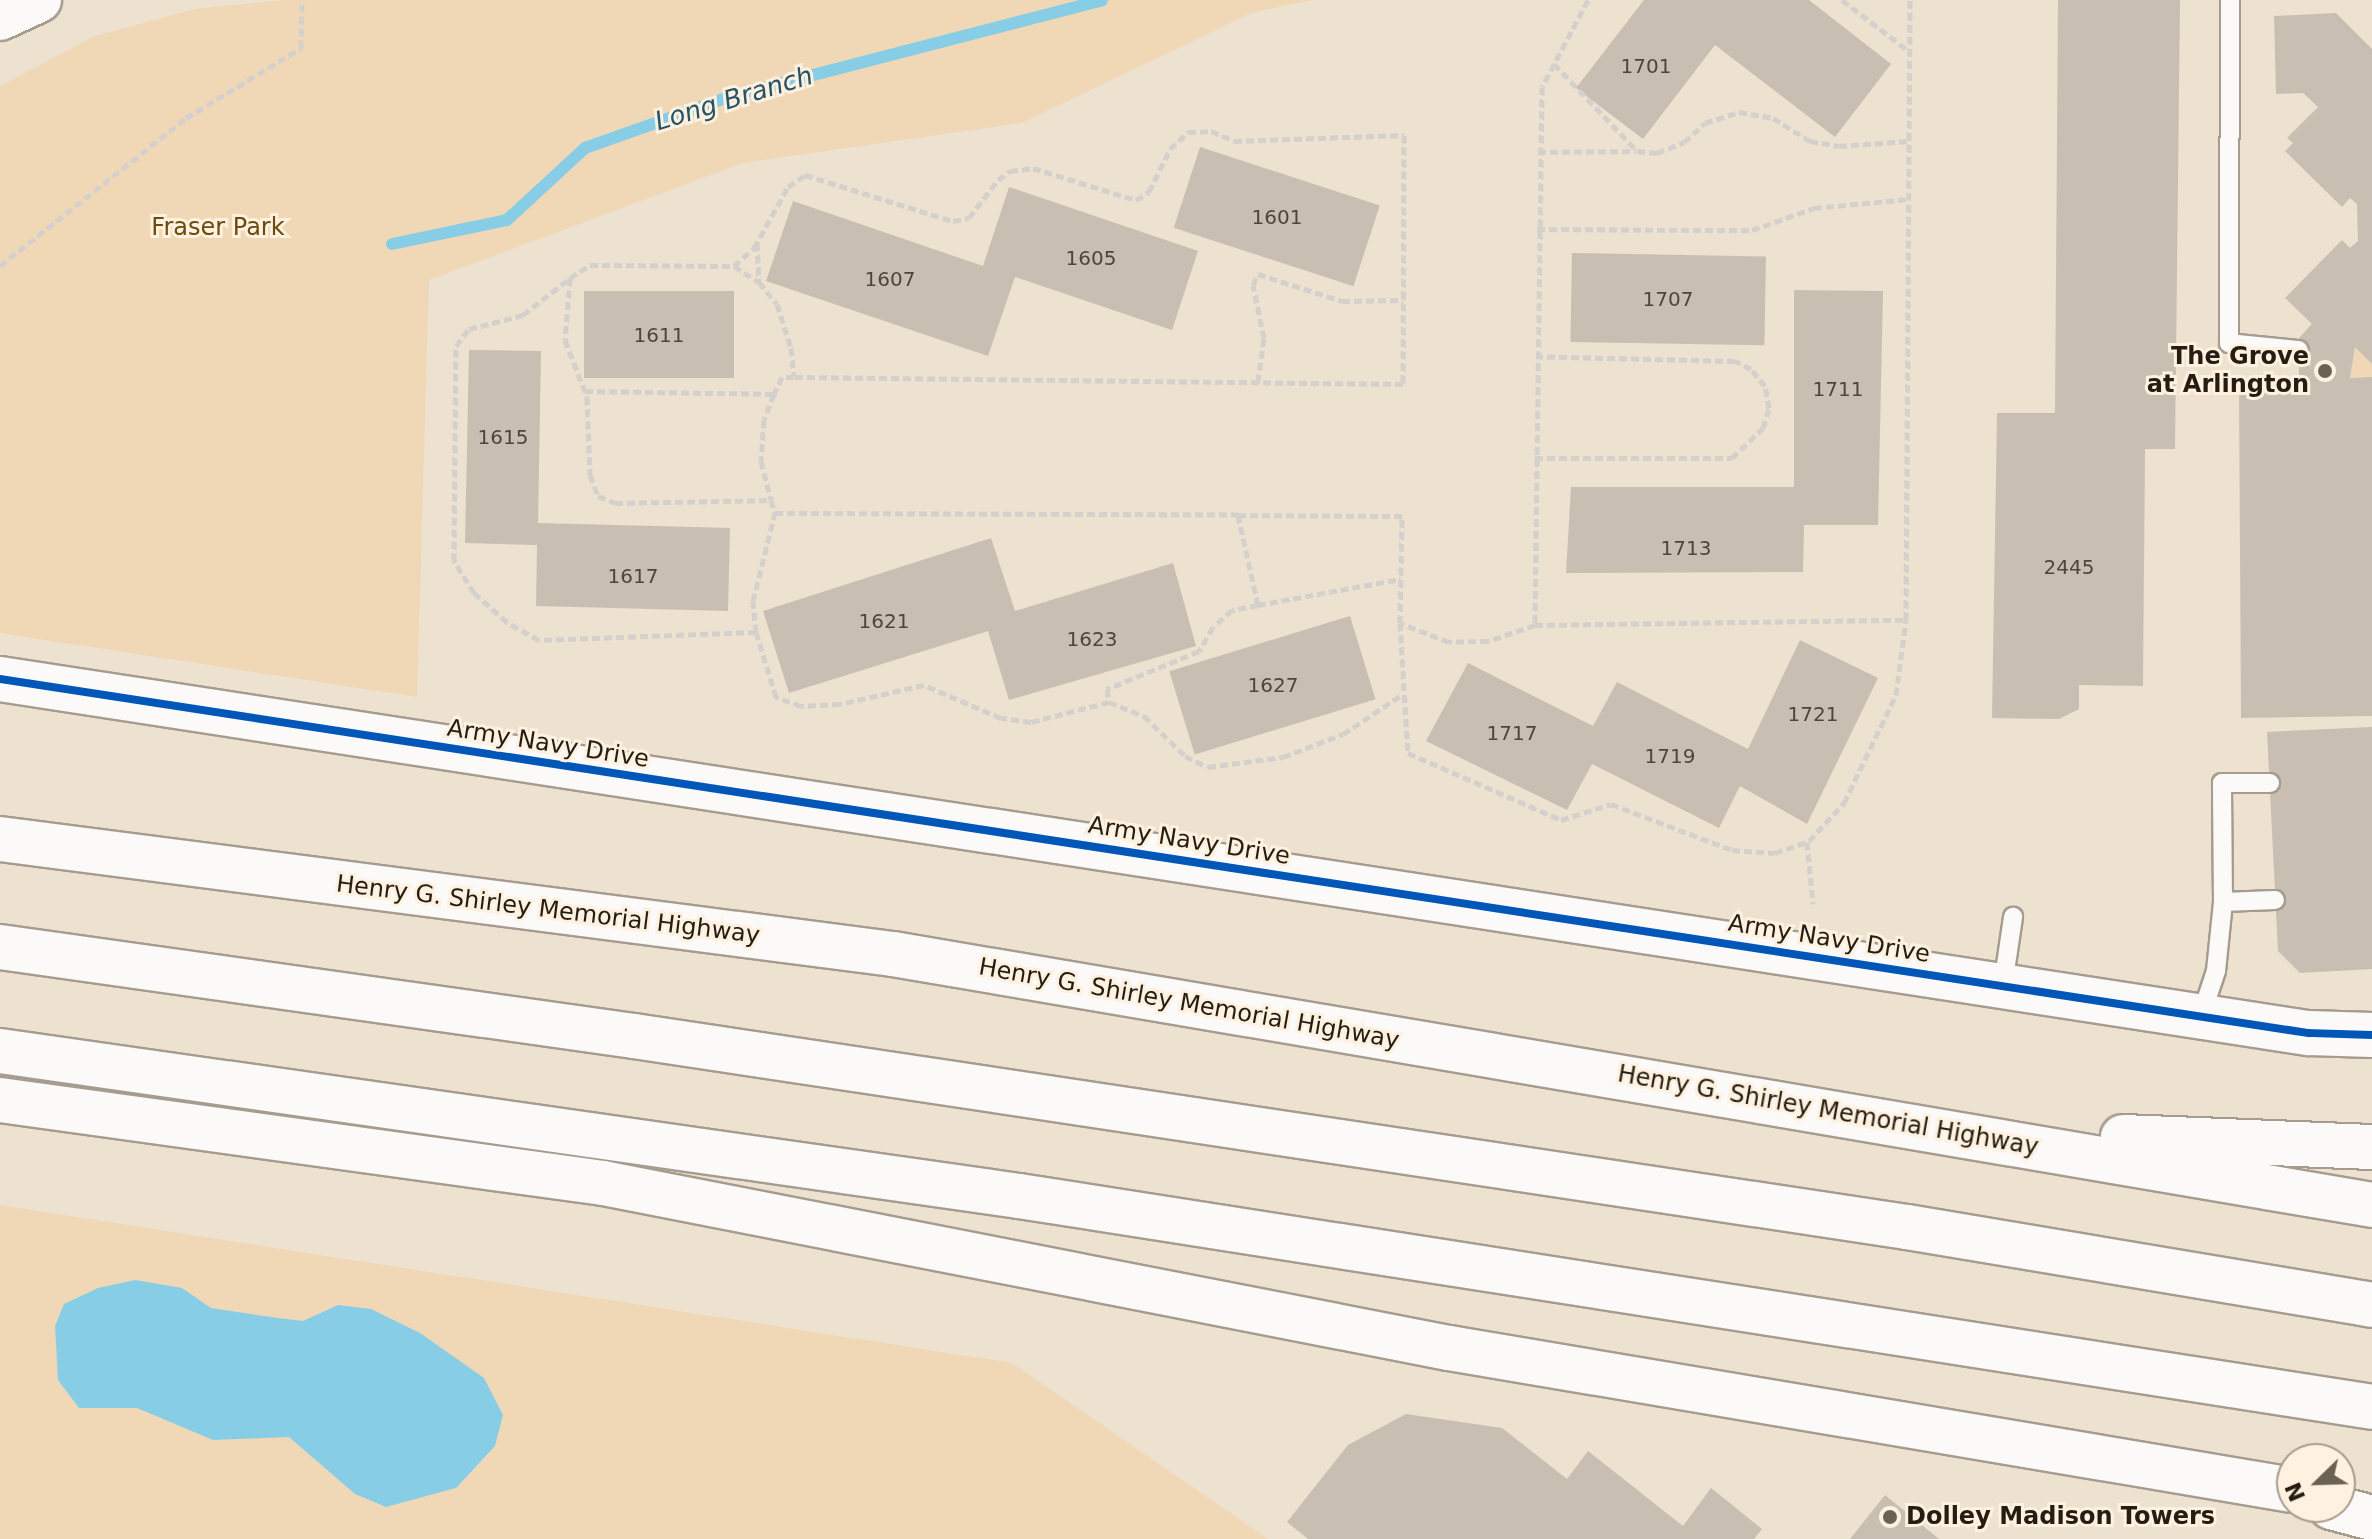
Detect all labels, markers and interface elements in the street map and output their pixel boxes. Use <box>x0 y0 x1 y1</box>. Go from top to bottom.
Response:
house number: 1701 <box>1621 54 1671 78</box>
water label: Long Branch <box>651 60 817 138</box>
house number: 1601 <box>1252 205 1302 229</box>
park label: Fraser Park <box>151 214 285 242</box>
house number: 1605 <box>1066 246 1116 270</box>
house number: 1607 <box>865 267 915 291</box>
house number: 1707 <box>1643 287 1693 311</box>
house number: 1611 <box>634 323 684 347</box>
place label: The Grove at Arlington <box>2147 343 2309 399</box>
marker: The Grove at Arlington <box>2316 362 2334 380</box>
house number: 1711 <box>1813 377 1863 401</box>
house number: 1615 <box>478 425 528 449</box>
house number: 1713 <box>1661 536 1711 560</box>
house number: 2445 <box>2044 555 2094 579</box>
house number: 1617 <box>608 564 658 588</box>
house number: 1621 <box>859 609 909 633</box>
house number: 1623 <box>1067 627 1117 651</box>
house number: 1627 <box>1248 673 1298 697</box>
house number: 1721 <box>1788 702 1838 726</box>
street label: Army Navy Drive <box>445 714 651 774</box>
house number: 1717 <box>1487 721 1537 745</box>
house number: 1719 <box>1645 744 1695 768</box>
street label: Army Navy Drive <box>1086 811 1292 871</box>
street label: Henry G. Shirley Memorial Highway <box>335 870 761 950</box>
street label: Army Navy Drive <box>1726 909 1932 969</box>
street label: Henry G. Shirley Memorial Highway <box>976 953 1402 1055</box>
street label: Henry G. Shirley Memorial Highway <box>1615 1060 2041 1162</box>
north arrow <box>2276 1443 2356 1523</box>
text: N <box>2280 1478 2310 1505</box>
place label: Dolley Madison Towers <box>1906 1503 2215 1531</box>
marker: Dolley Madison Towers <box>1881 1508 1899 1526</box>

